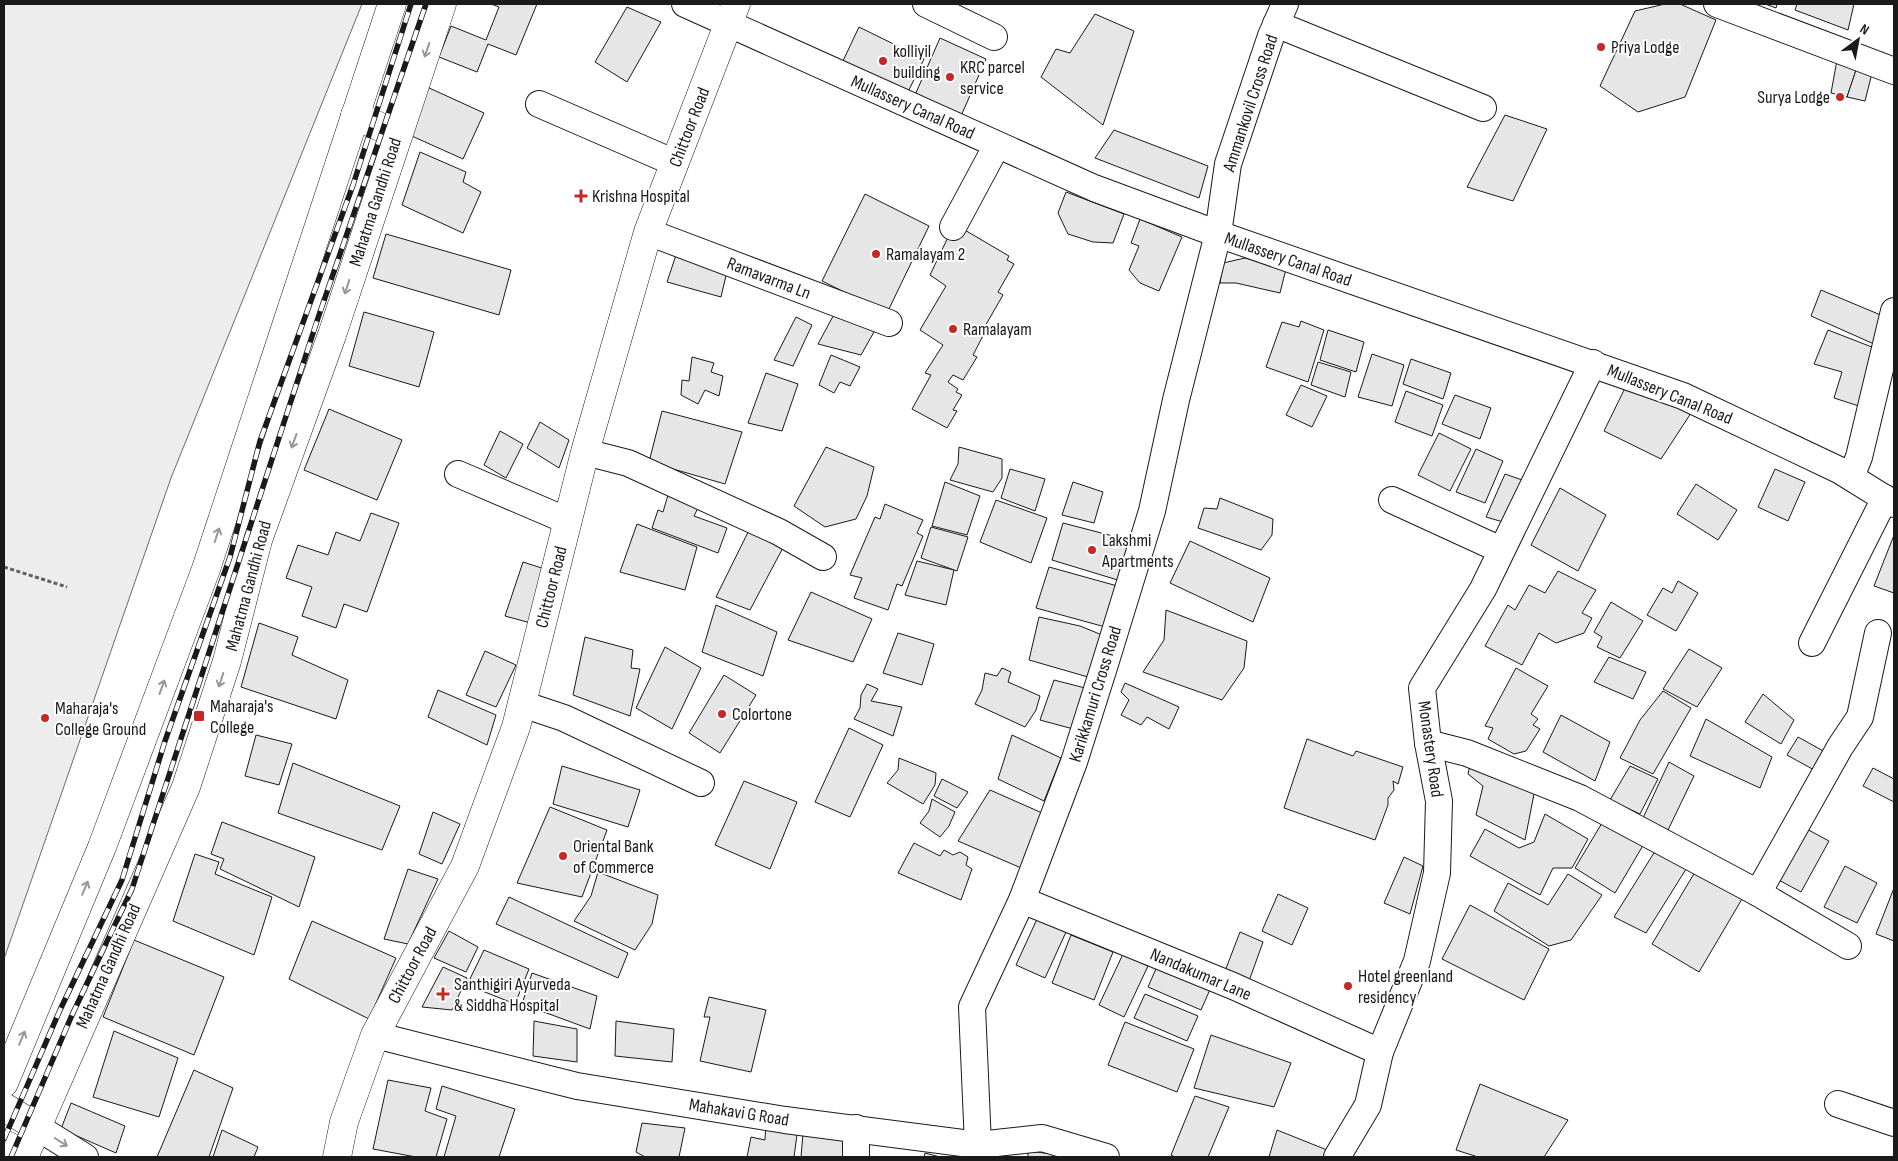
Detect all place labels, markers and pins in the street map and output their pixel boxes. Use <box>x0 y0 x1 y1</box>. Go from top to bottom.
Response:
place label: Priya Lodge <box>1611 37 1679 58</box>
place label: kolliyil building <box>893 41 940 83</box>
marker: Priya Lodge <box>1595 41 1607 53</box>
marker: kolliyil building <box>877 55 889 67</box>
place label: KRC parcel service <box>960 57 1025 99</box>
marker: KRC parcel service <box>944 71 956 83</box>
place label: Surya Lodge <box>1757 87 1830 108</box>
marker: Surya Lodge <box>1834 91 1846 103</box>
place label: Krishna Hospital <box>592 186 690 207</box>
marker: Krishna Hospital <box>574 189 588 203</box>
place label: Ramalayam 2 <box>886 244 965 265</box>
marker: Ramalayam 2 <box>870 248 882 260</box>
place label: Ramalayam <box>963 319 1032 340</box>
marker: Ramalayam <box>947 323 959 335</box>
place label: Lakshmi Apartments <box>1101 530 1174 572</box>
marker: Lakshmi Apartments <box>1086 544 1098 556</box>
place label: Maharaja's College <box>210 696 274 738</box>
place label: Maharaja's College Ground <box>55 698 146 740</box>
place label: Colortone <box>732 704 792 725</box>
marker: Colortone <box>716 708 728 720</box>
marker: Maharaja's College <box>192 709 206 723</box>
marker: Maharaja's College Ground <box>39 712 51 724</box>
place label: Oriental Bank of Commerce <box>573 836 654 878</box>
marker: Oriental Bank of Commerce <box>557 850 569 862</box>
place label: Hotel greenland residency <box>1358 966 1453 1008</box>
place label: Santhigiri Ayurveda & Siddha Hospital <box>454 974 571 1016</box>
marker: Hotel greenland residency <box>1342 980 1354 992</box>
marker: Santhigiri Ayurveda & Siddha Hospital <box>436 987 450 1001</box>

